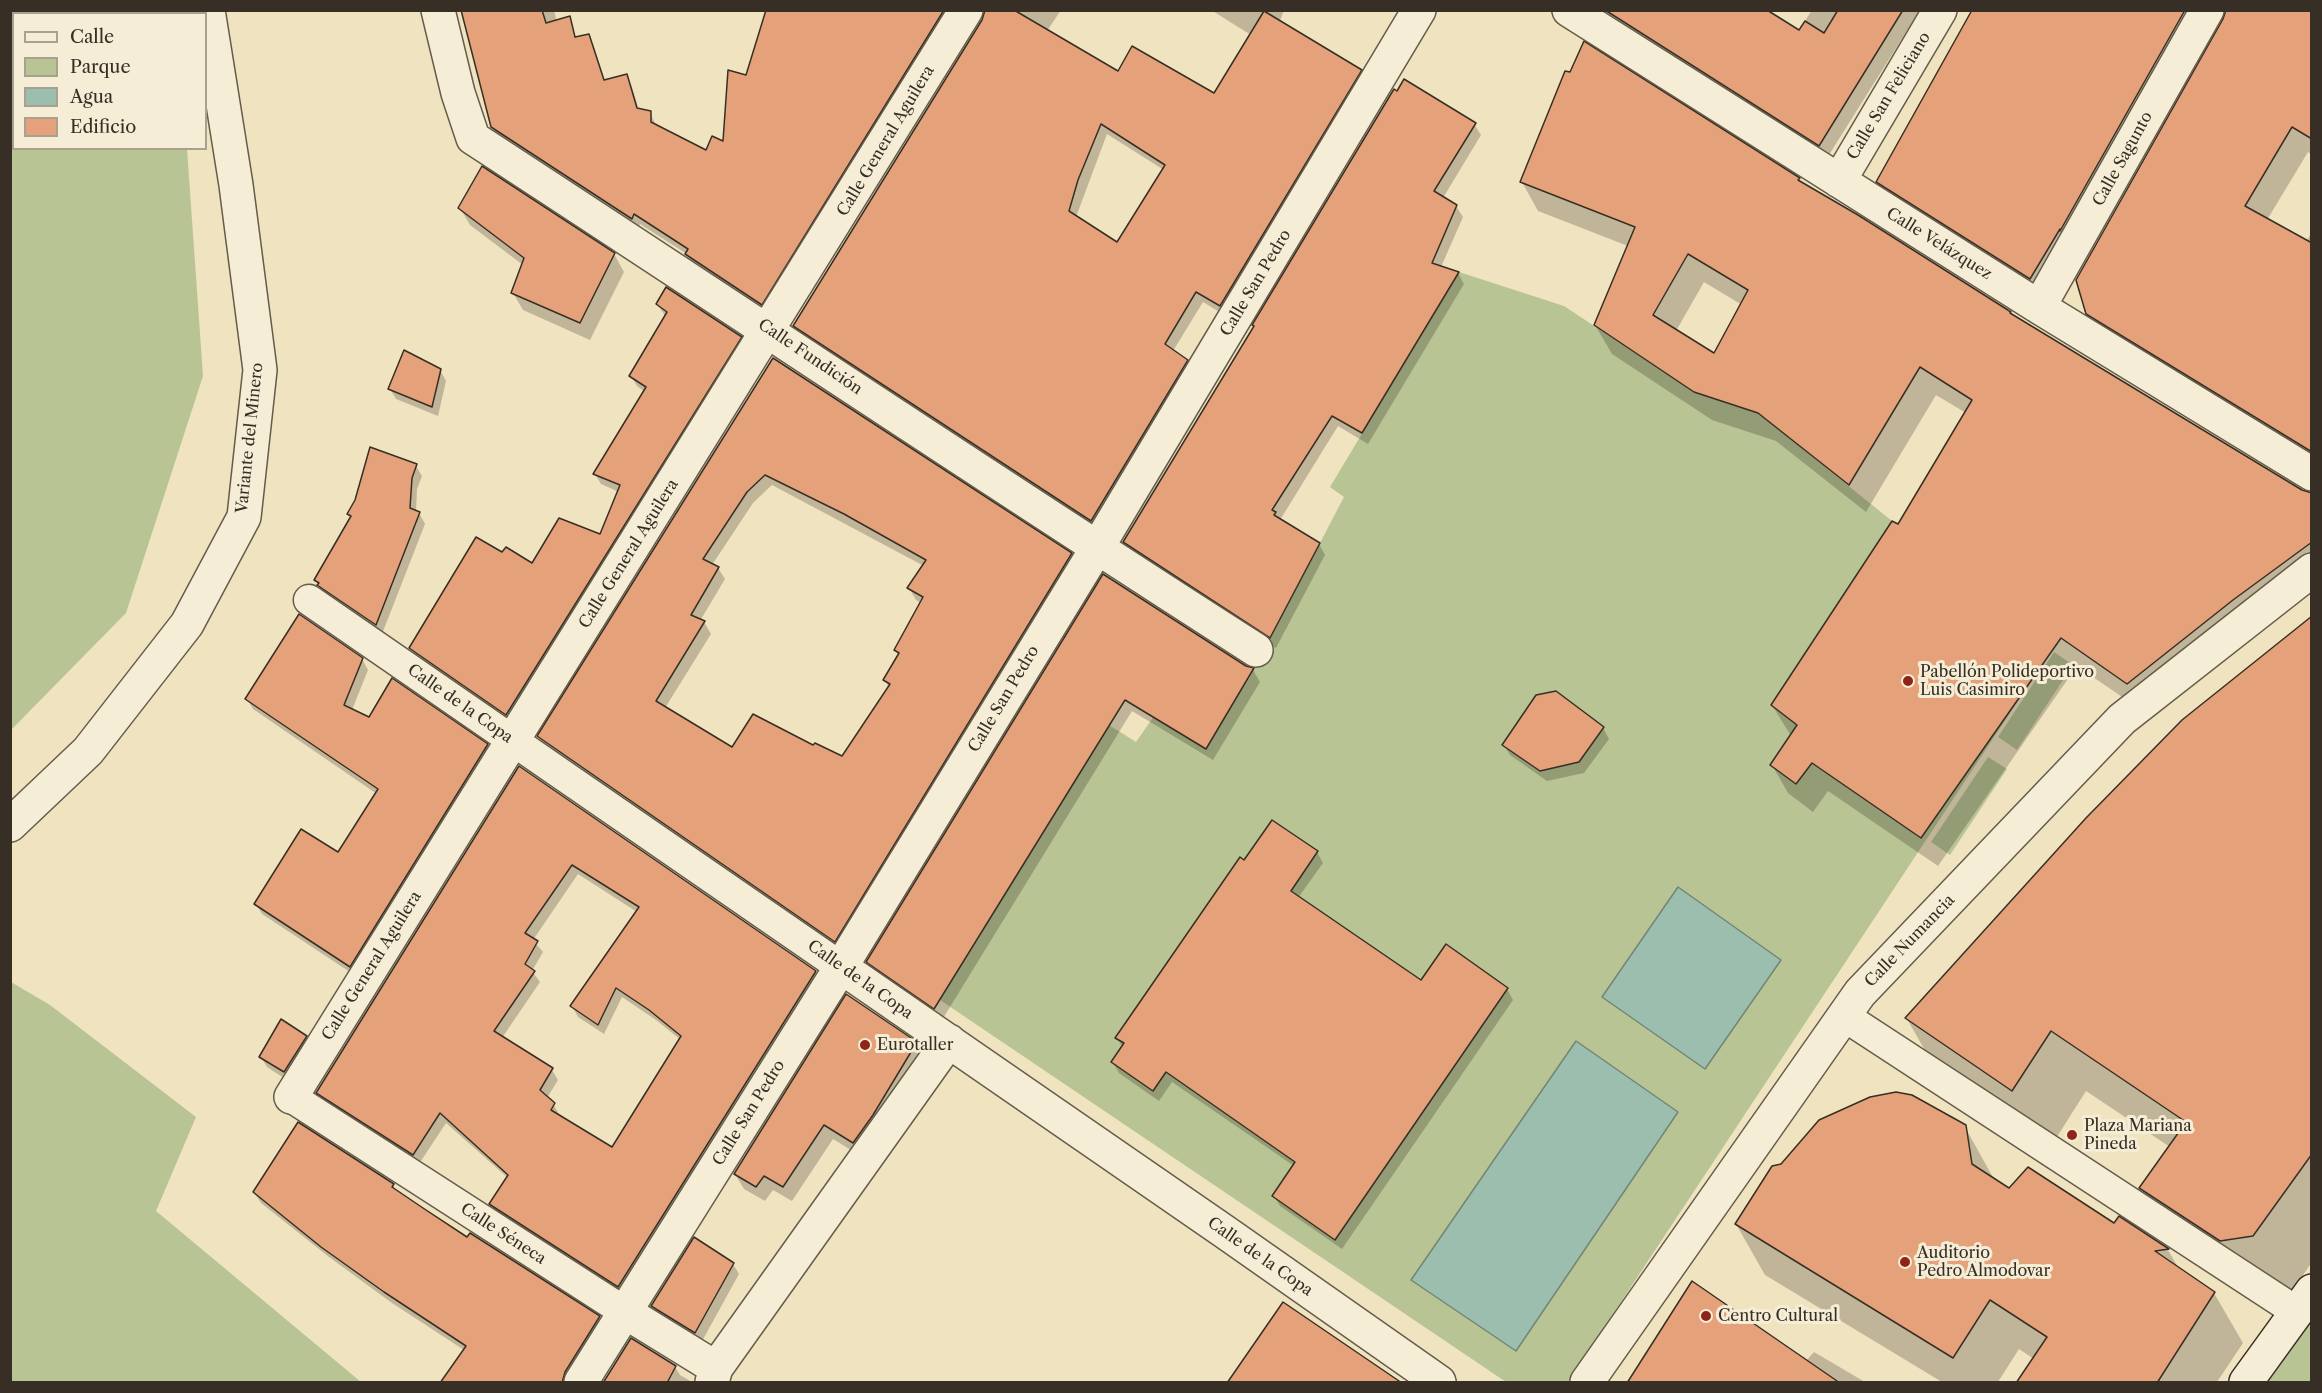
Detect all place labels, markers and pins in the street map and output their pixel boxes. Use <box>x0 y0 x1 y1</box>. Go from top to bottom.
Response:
place label: Pabellón Polideportivo Luis Casimiro <box>1920 662 2094 700</box>
marker: Pabellón Polideportivo Luis Casimiro <box>1901 674 1915 688</box>
place label: Eurotaller <box>877 1035 954 1055</box>
marker: Eurotaller <box>858 1038 872 1052</box>
place label: Plaza Mariana Pineda <box>2084 1116 2192 1154</box>
marker: Plaza Mariana Pineda <box>2065 1128 2079 1142</box>
place label: Auditorio Pedro Almodovar <box>1917 1243 2050 1281</box>
marker: Auditorio Pedro Almodovar <box>1898 1255 1912 1269</box>
place label: Centro Cultural <box>1718 1306 1838 1326</box>
marker: Centro Cultural <box>1699 1309 1713 1323</box>

